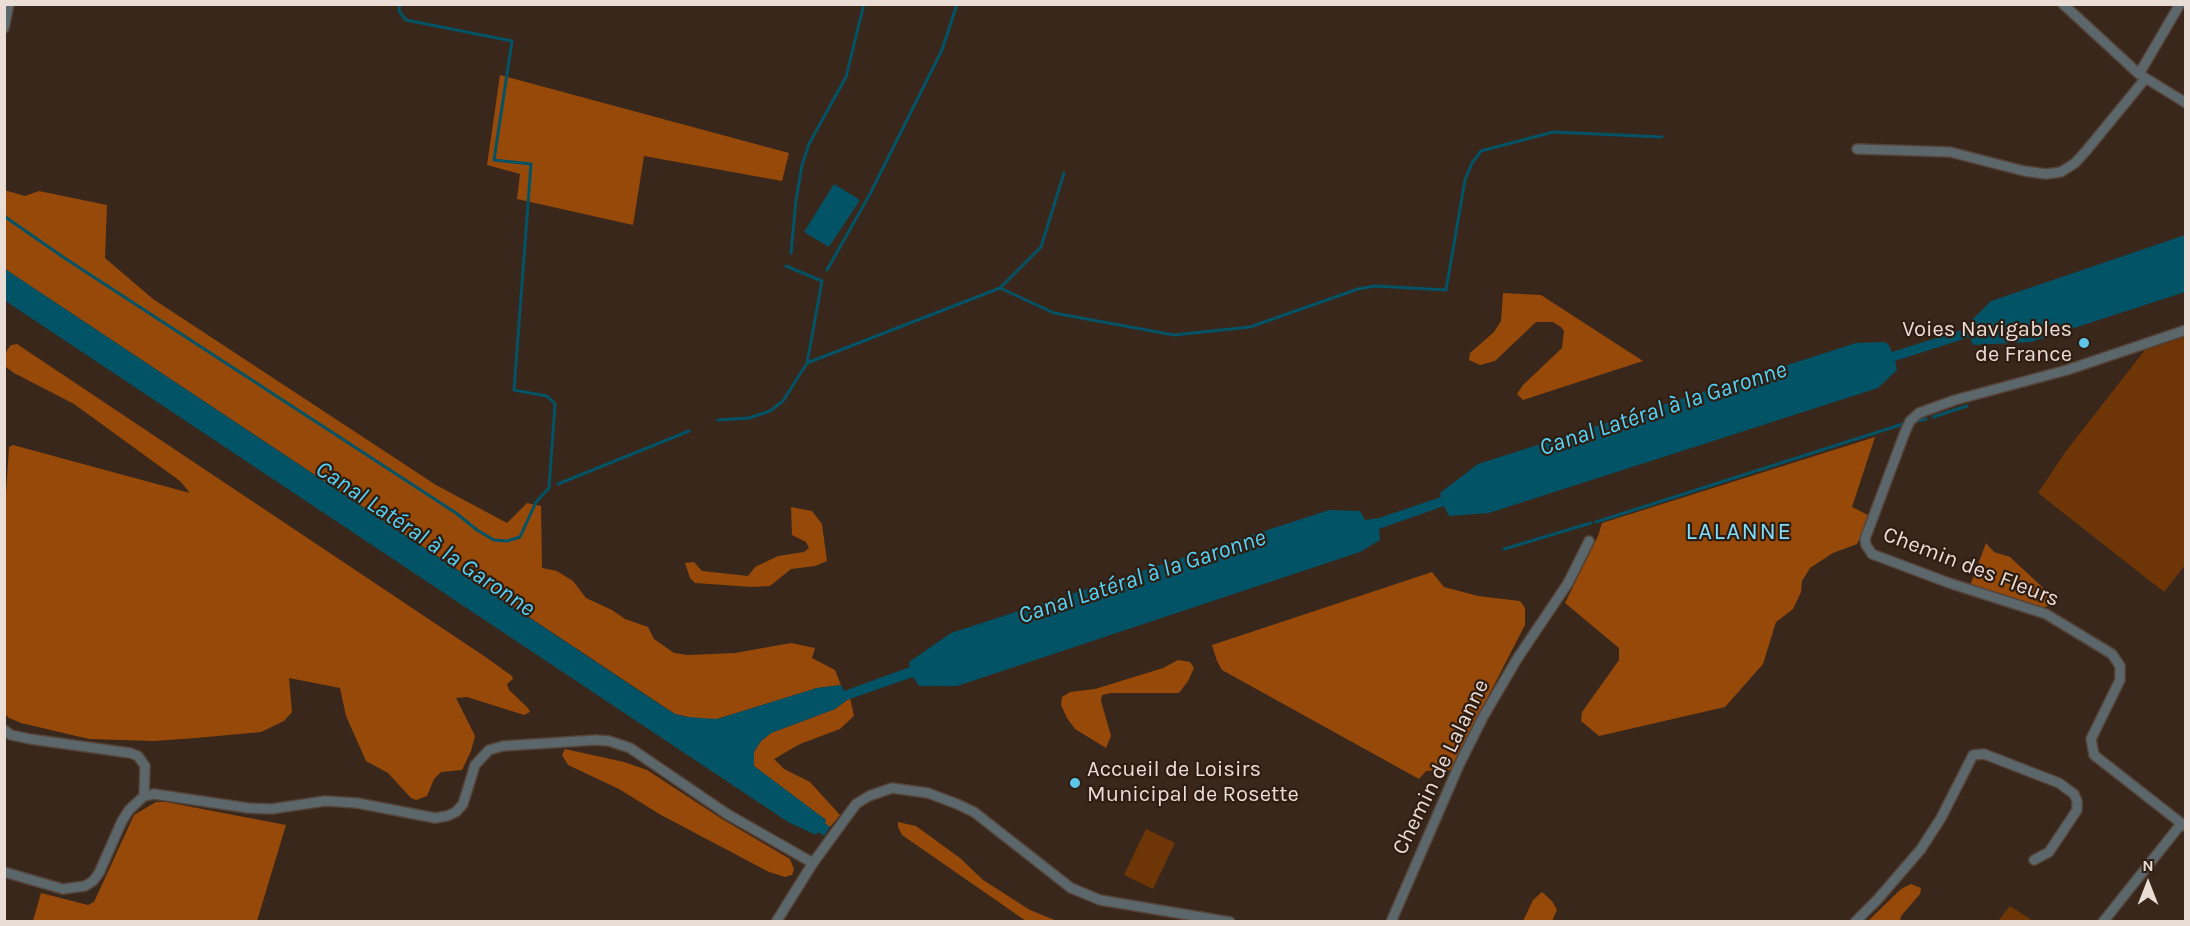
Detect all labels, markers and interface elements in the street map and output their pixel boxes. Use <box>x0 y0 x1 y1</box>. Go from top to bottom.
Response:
place label: Voies Navigables de France <box>1902 317 2072 368</box>
marker: Voies Navigables de France <box>2077 336 2091 350</box>
water label: Canal Latéral à la Garonne <box>1536 355 1790 463</box>
water label: Canal Latéral à la Garonne <box>310 455 540 623</box>
district label: LALANNE <box>1686 518 1792 546</box>
street label: Chemin des Fleurs <box>1879 521 2063 613</box>
water label: Canal Latéral à la Garonne <box>1015 523 1269 631</box>
street label: Chemin de Lalanne <box>1387 675 1495 859</box>
place label: Accueil de Loisirs Municipal de Rosette <box>1087 757 1299 808</box>
marker: Accueil de Loisirs Municipal de Rosette <box>1068 776 1082 790</box>
north arrow <box>2118 854 2178 914</box>
text: N <box>2142 856 2154 875</box>

